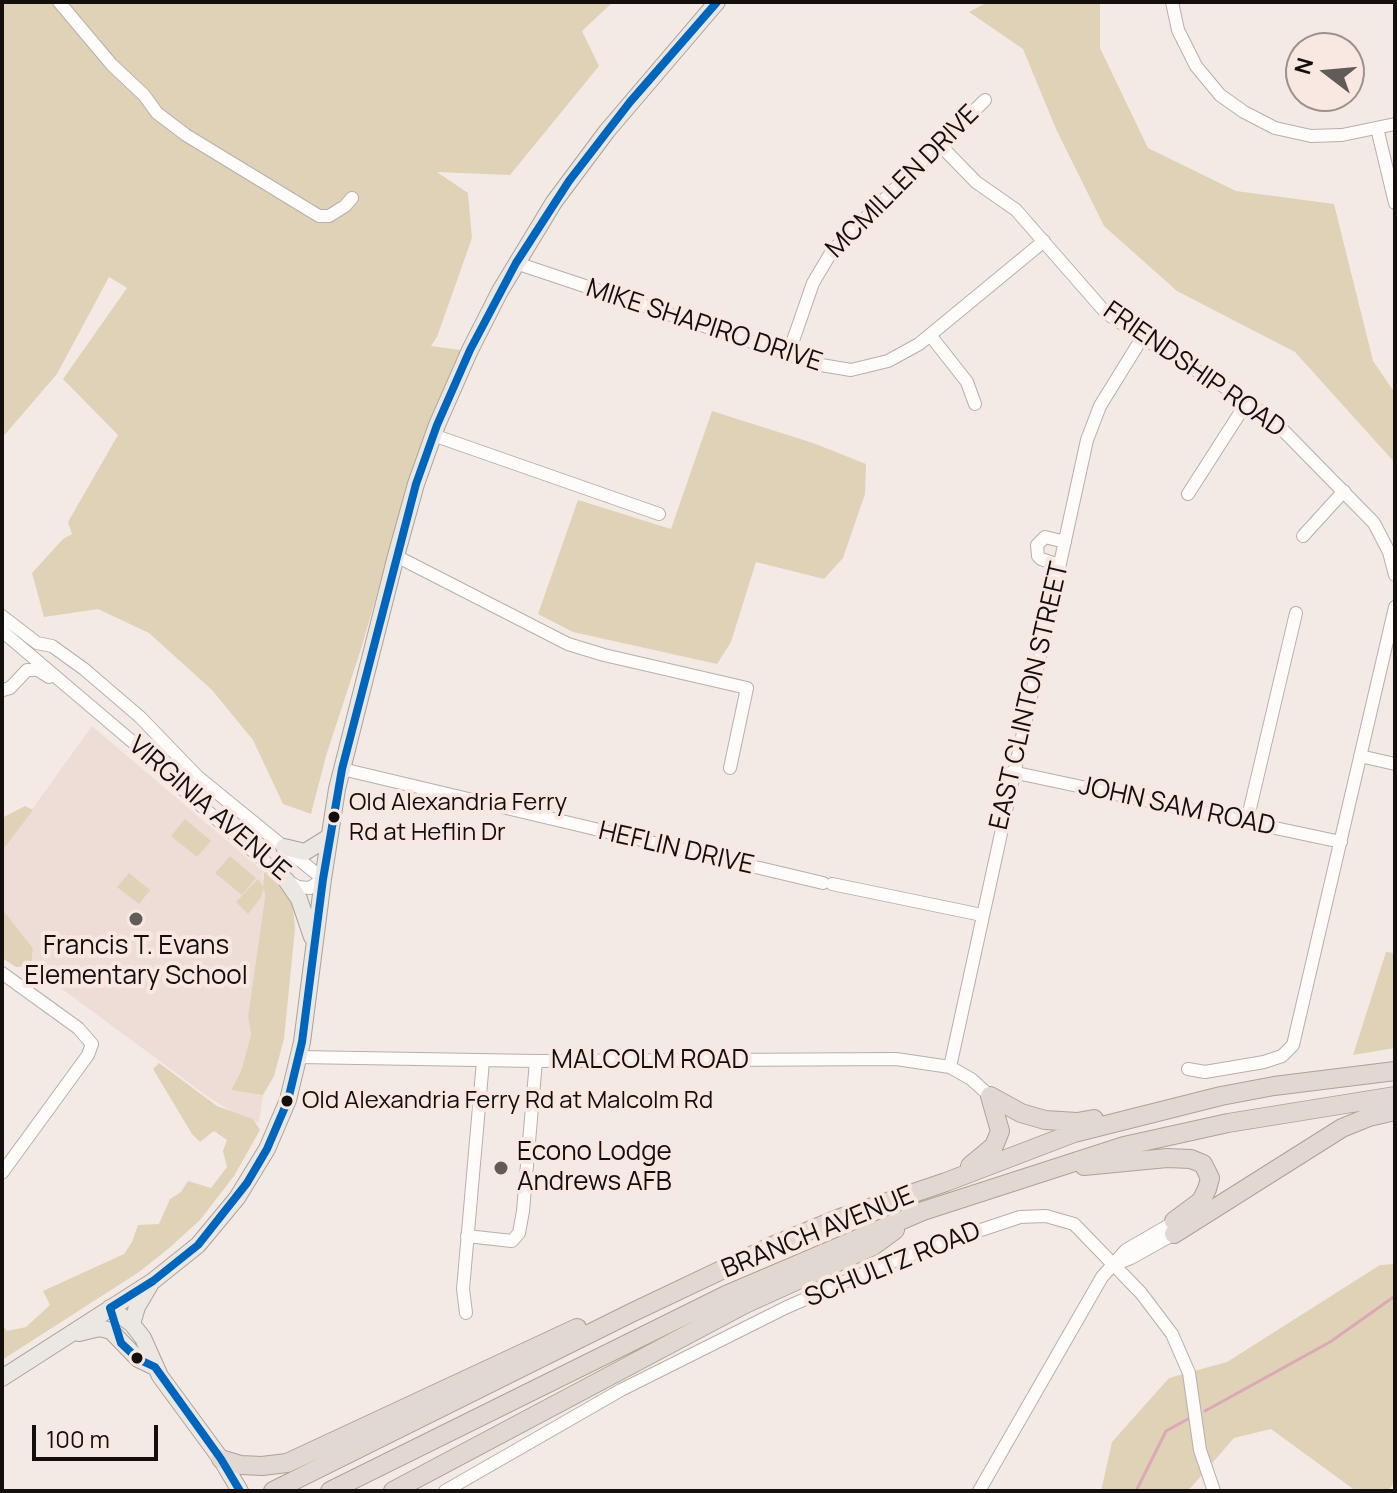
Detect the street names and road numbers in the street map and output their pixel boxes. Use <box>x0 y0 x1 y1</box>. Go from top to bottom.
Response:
street label: MCMILLEN DRIVE <box>820 99 986 265</box>
street label: MIKE SHAPIRO DRIVE <box>582 273 826 379</box>
street label: FRIENDSHIP ROAD <box>1097 296 1291 444</box>
street label: EAST CLINTON STREET <box>984 559 1076 833</box>
street label: VIRGINIA AVENUE <box>122 730 296 888</box>
street label: JOHN SAM ROAD <box>1076 771 1278 843</box>
street label: HEFLIN DRIVE <box>595 816 757 882</box>
street label: MALCOLM ROAD <box>551 1045 749 1077</box>
street label: BRANCH AVENUE <box>717 1180 919 1286</box>
street label: SCHULTZ ROAD <box>801 1216 985 1314</box>

